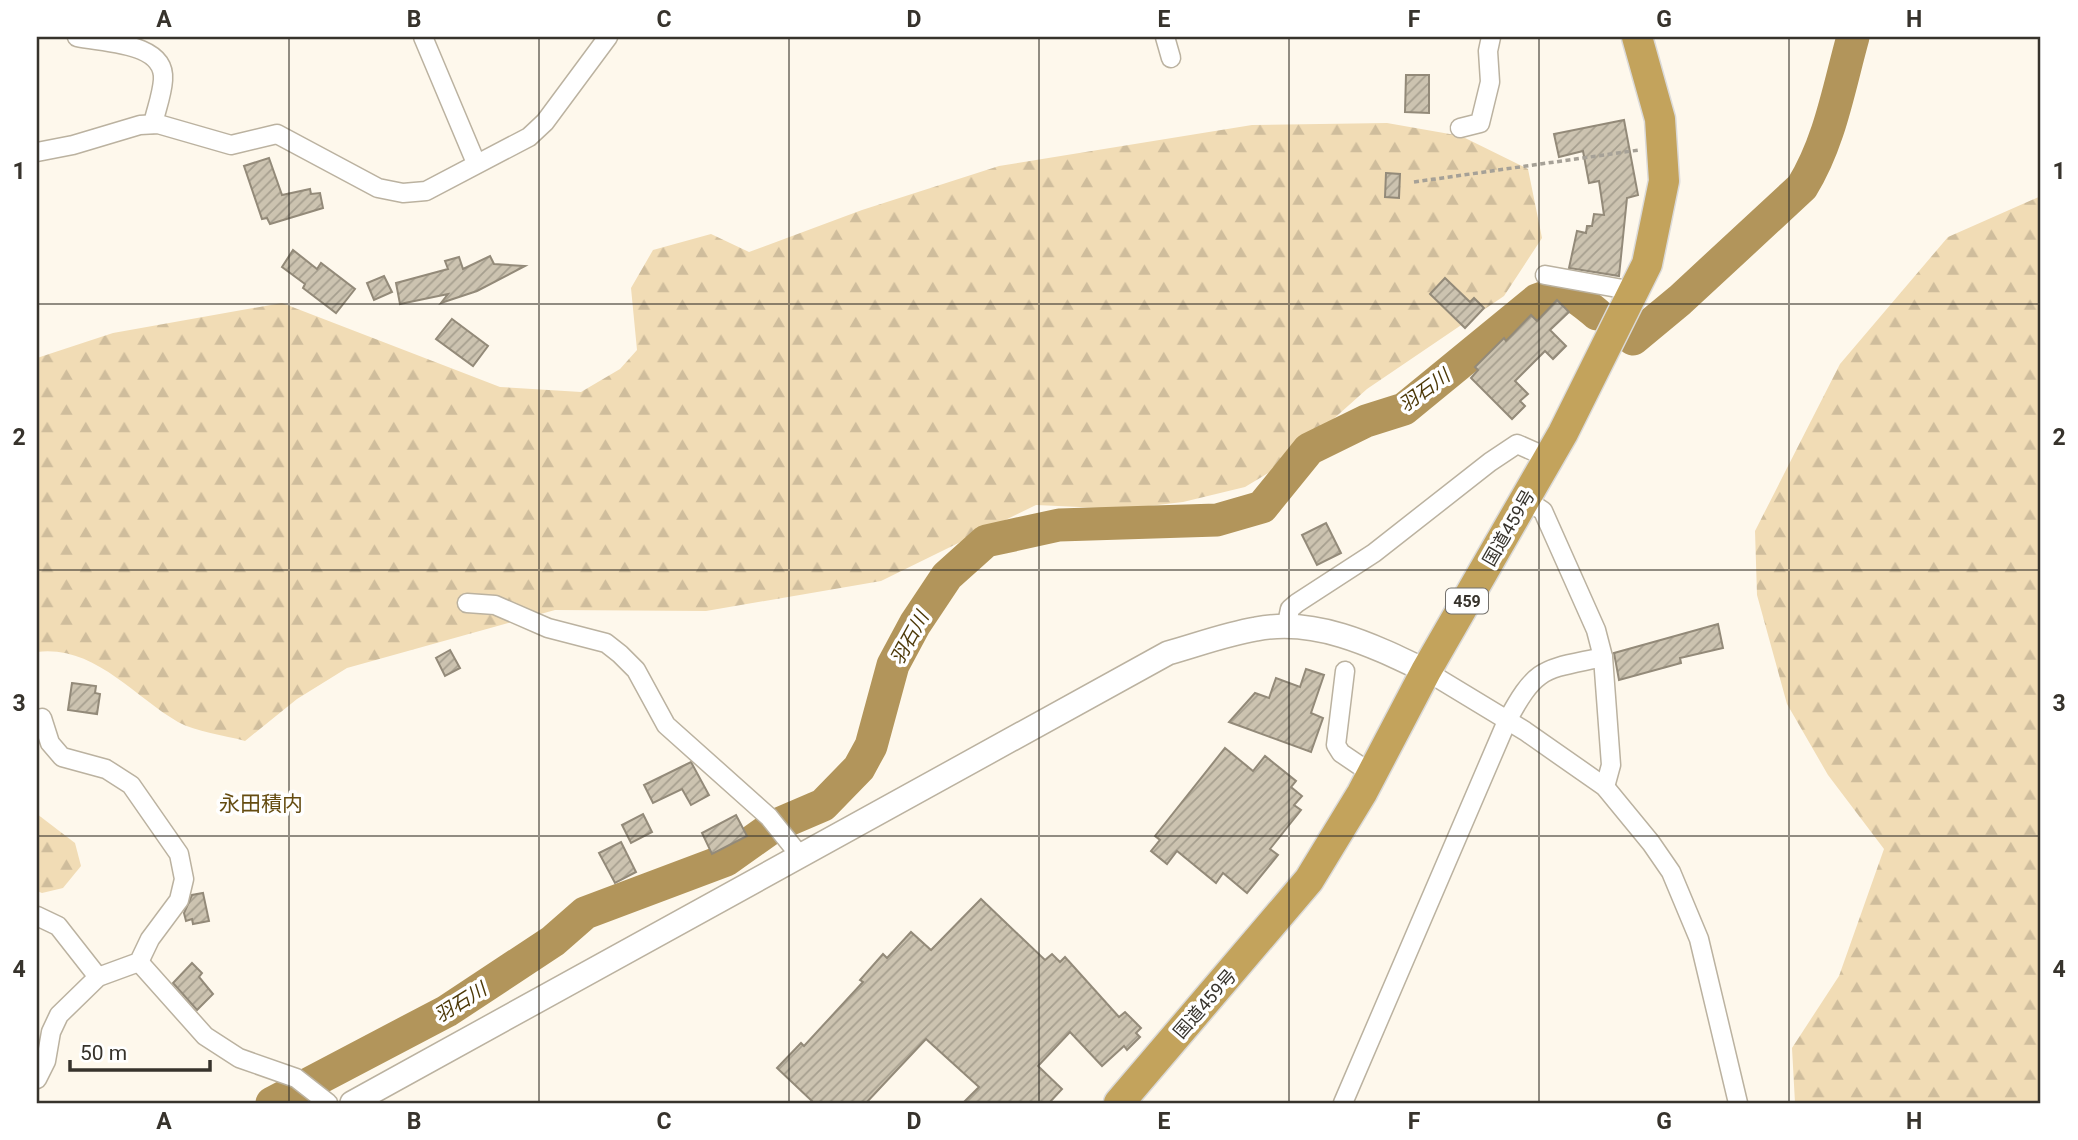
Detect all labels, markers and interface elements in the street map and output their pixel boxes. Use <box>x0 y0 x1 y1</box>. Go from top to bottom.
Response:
text: A <box>156 6 172 33</box>
text: B <box>407 6 421 33</box>
text: C <box>656 6 672 33</box>
text: D <box>907 6 921 33</box>
text: E <box>1158 6 1171 33</box>
text: F <box>1408 6 1421 33</box>
text: G <box>1656 6 1672 33</box>
text: H <box>1906 6 1922 33</box>
text: 1 <box>12 158 26 185</box>
text: 1 <box>2052 158 2066 185</box>
water label: 羽石川 <box>1394 363 1456 416</box>
text: 2 <box>12 424 26 451</box>
text: 2 <box>2052 424 2066 451</box>
street label: 国道459号 <box>1478 486 1539 570</box>
road number: 459 <box>1446 588 1488 614</box>
water label: 羽石川 <box>886 606 934 669</box>
text: 3 <box>12 690 26 717</box>
text: 3 <box>2052 690 2066 717</box>
district label: 永田積内 <box>219 792 303 816</box>
text: 4 <box>12 956 26 983</box>
text: 4 <box>2052 956 2066 983</box>
street label: 国道459号 <box>1169 965 1240 1042</box>
water label: 羽石川 <box>430 977 492 1027</box>
scale bar <box>70 1028 210 1072</box>
text: 50 m <box>80 1041 127 1065</box>
text: A <box>156 1108 172 1135</box>
text: B <box>407 1108 421 1135</box>
text: C <box>656 1108 672 1135</box>
text: D <box>907 1108 921 1135</box>
text: E <box>1158 1108 1171 1135</box>
text: F <box>1408 1108 1421 1135</box>
text: G <box>1656 1108 1672 1135</box>
text: H <box>1906 1108 1922 1135</box>

